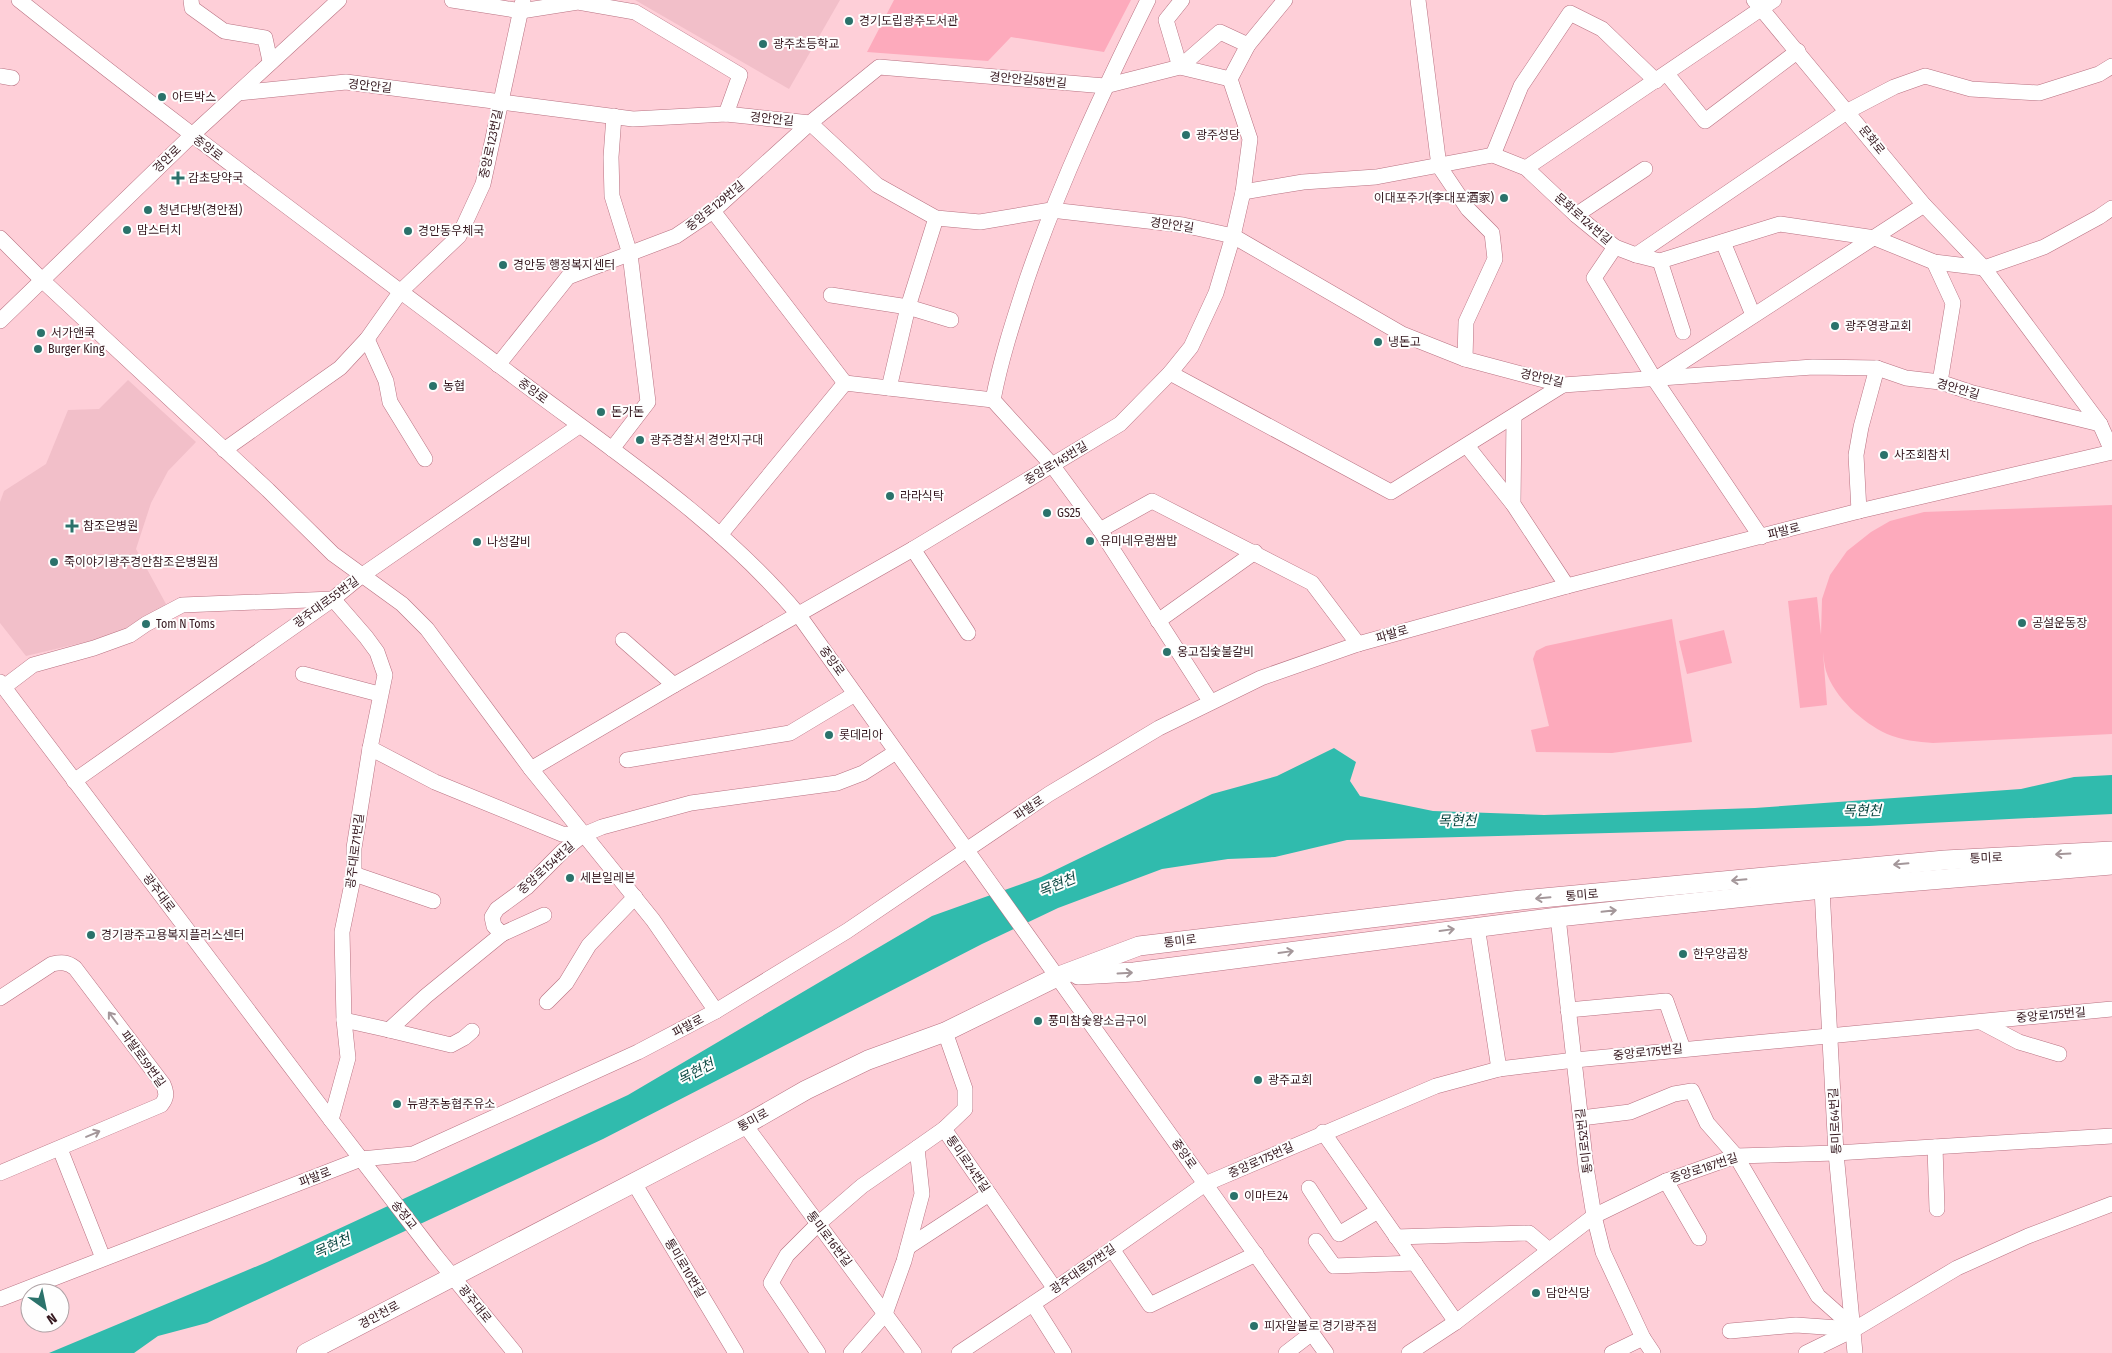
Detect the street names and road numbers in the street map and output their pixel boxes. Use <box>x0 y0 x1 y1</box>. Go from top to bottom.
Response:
street label: 경안안길58번길 <box>989 70 1067 90</box>
street label: 경안안길 <box>347 77 393 95</box>
street label: 중앙로123번길 <box>477 108 505 180</box>
street label: 경안안길 <box>749 110 795 128</box>
street label: 문화로 <box>1856 123 1888 157</box>
street label: 중앙로 <box>191 132 225 164</box>
street label: 경안로 <box>150 142 184 176</box>
street label: 중앙로129번길 <box>683 178 747 234</box>
street label: 문화로124번길 <box>1552 191 1614 247</box>
street label: 경안안길 <box>1149 215 1195 235</box>
street label: 경안안길 <box>1519 366 1565 390</box>
street label: 중앙로 <box>516 375 550 407</box>
street label: 경안안길 <box>1935 376 1981 402</box>
street label: 중앙로145번길 <box>1022 439 1090 487</box>
street label: 파발로 <box>1766 520 1802 542</box>
street label: 광주대로55번길 <box>291 574 361 630</box>
street label: 파발로 <box>1374 623 1410 645</box>
street label: 중앙로 <box>817 643 847 679</box>
street label: 파발로 <box>1011 793 1047 823</box>
street label: 광주대로71번길 <box>343 813 367 889</box>
street label: 중앙로154번길 <box>515 839 577 897</box>
street label: 통미로 <box>1969 850 2003 866</box>
street label: 광주대로 <box>140 871 178 915</box>
street label: 통미로 <box>1565 887 1599 903</box>
street label: 통미로 <box>1163 932 1197 950</box>
street label: 중앙로175번길 <box>2015 1005 2087 1025</box>
street label: 파발로 <box>670 1012 706 1040</box>
street label: 파발로59번길 <box>118 1028 168 1090</box>
street label: 중앙로175번길 <box>1612 1041 1684 1063</box>
street label: 통미로64번길 <box>1826 1087 1844 1155</box>
street label: 통미로 <box>735 1106 771 1134</box>
street label: 통미로52번길 <box>1573 1107 1595 1175</box>
street label: 통미로24번길 <box>943 1133 993 1195</box>
street label: 중앙로 <box>1169 1136 1199 1172</box>
street label: 중앙로175번길 <box>1226 1139 1296 1181</box>
street label: 중앙로187번길 <box>1668 1150 1740 1186</box>
street label: 파발로 <box>297 1165 333 1189</box>
street label: 송정교 <box>388 1198 420 1232</box>
street label: 통미로16번길 <box>804 1208 854 1270</box>
street label: 통미로10번길 <box>662 1236 708 1300</box>
street label: 광주대로97번길 <box>1048 1241 1118 1297</box>
street label: 광주대로 <box>456 1282 494 1326</box>
street label: 경안천로 <box>356 1298 402 1332</box>

